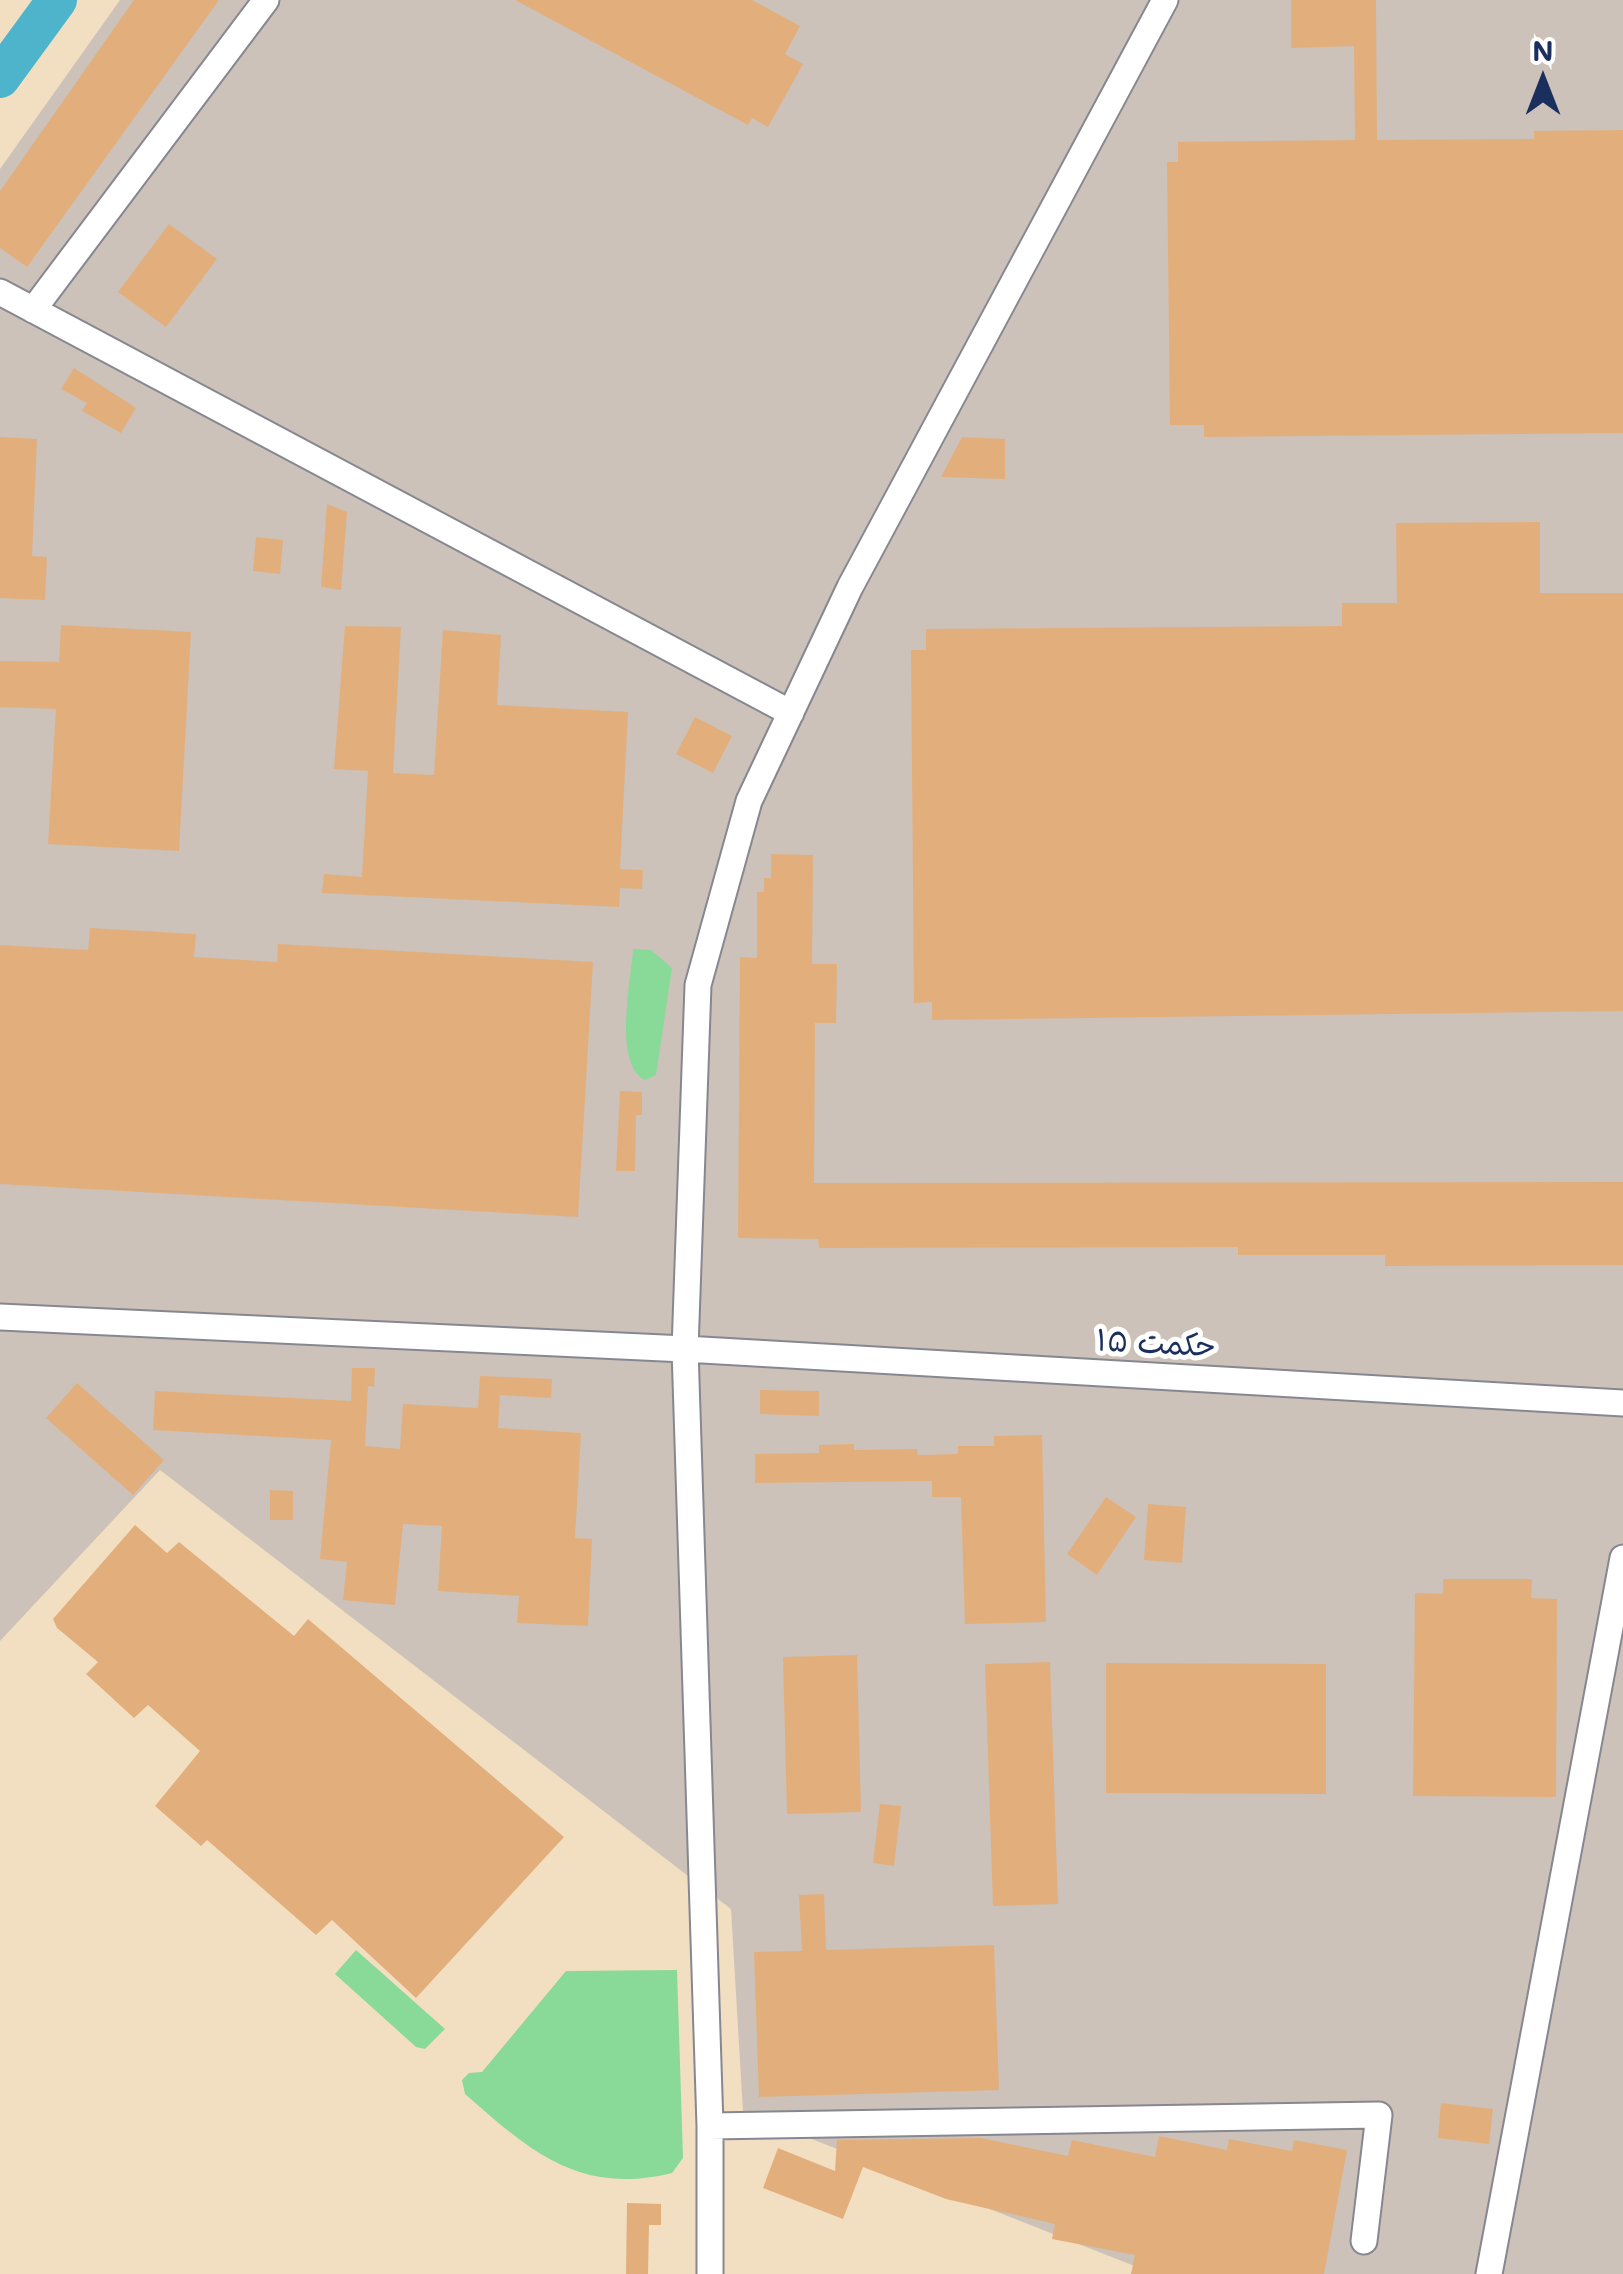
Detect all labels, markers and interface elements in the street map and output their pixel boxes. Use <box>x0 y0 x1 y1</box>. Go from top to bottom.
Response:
north arrow <box>1493 30 1593 130</box>
text: N <box>1532 32 1554 68</box>
street label: حکمت ۱۵ <box>1095 1323 1217 1365</box>

